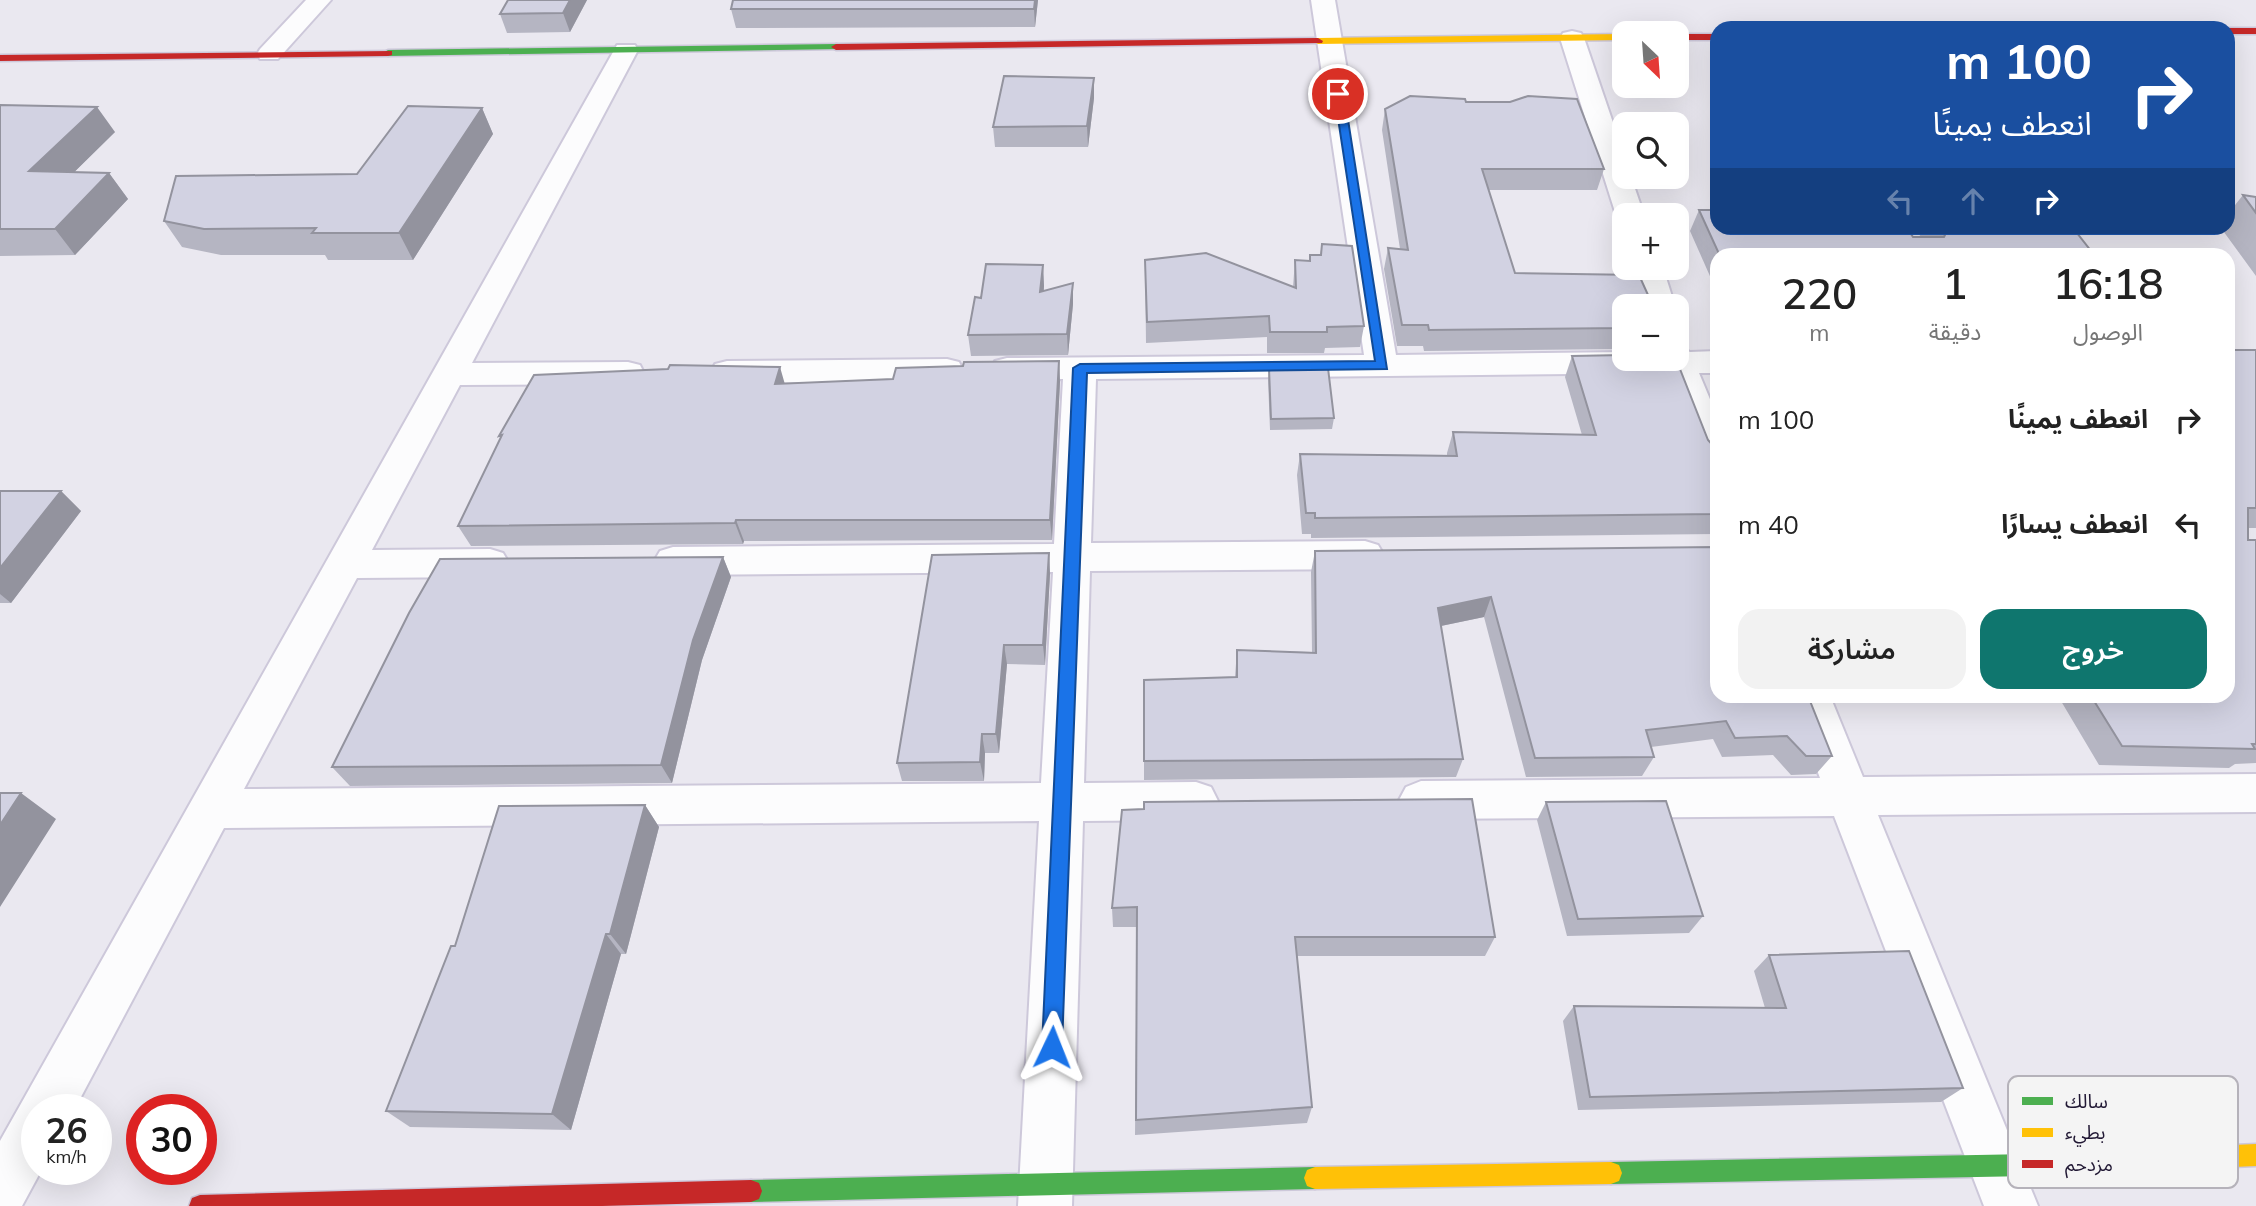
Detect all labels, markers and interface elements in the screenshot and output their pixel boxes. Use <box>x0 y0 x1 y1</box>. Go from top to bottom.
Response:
north arrow <box>1612 21 1689 98</box>
map controls <box>1612 21 1689 371</box>
text: 100 m <box>1946 30 2092 91</box>
icon: right <box>2116 49 2207 140</box>
pin <box>1308 64 1368 124</box>
icon: arrive <box>1319 75 1357 113</box>
text: انعطف يمينًا <box>1933 103 2092 143</box>
button: search <box>1612 112 1689 189</box>
icon: left <box>1881 182 1919 220</box>
icon: ahead <box>1954 182 1992 220</box>
icon: right <box>2027 182 2065 220</box>
button: + <box>1612 203 1689 280</box>
text: 1 <box>1942 257 1968 310</box>
text: 16:18 <box>2053 257 2163 310</box>
text: 220 <box>1782 267 1857 320</box>
button: − <box>1612 294 1689 371</box>
text: دقيقة <box>1929 317 1981 346</box>
text: الوصول <box>2073 317 2143 346</box>
text: m <box>1809 318 1829 347</box>
icon: right <box>2169 401 2207 439</box>
text: انعطف يمينًا <box>2008 402 2148 435</box>
text: 100 m <box>1738 403 1814 436</box>
icon: left <box>2169 506 2207 544</box>
text: انعطف يسارًا <box>2001 507 2148 540</box>
text: 40 m <box>1738 508 1799 541</box>
button: مشاركة <box>1738 609 1966 689</box>
button: خروج <box>1980 609 2207 689</box>
position arrow <box>1015 1010 1089 1084</box>
legend <box>2008 1076 2238 1188</box>
text: سالك <box>2065 1089 2108 1113</box>
speed limit sign: 30 <box>126 1094 217 1185</box>
text: 26 <box>45 1108 88 1152</box>
text: بطيء <box>2065 1120 2105 1147</box>
text: km/h <box>46 1145 87 1168</box>
text: مزدحم <box>2065 1152 2113 1179</box>

